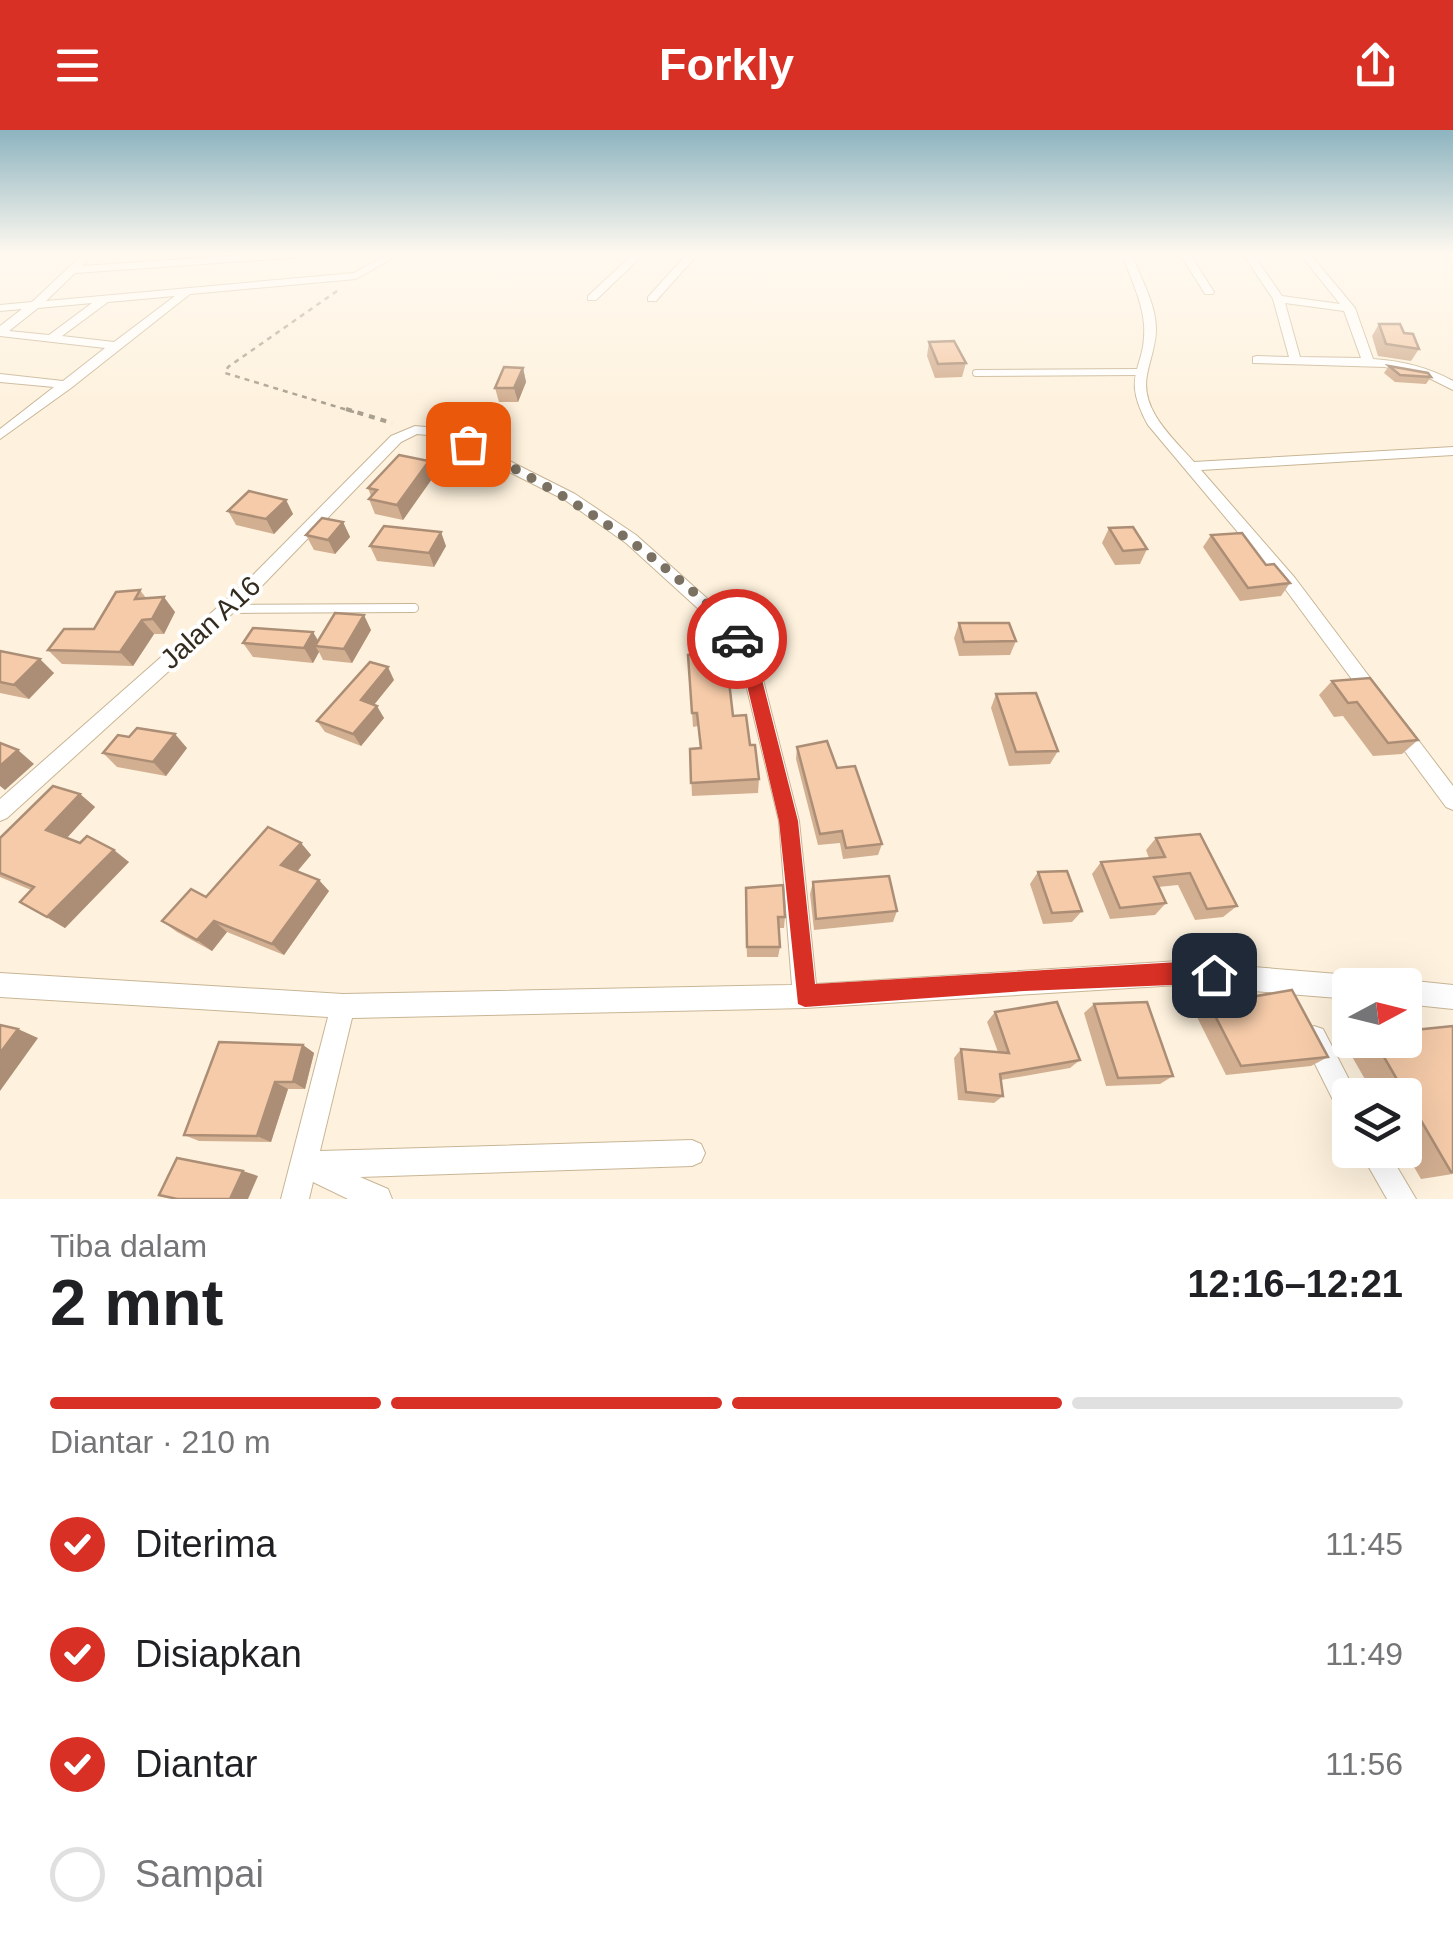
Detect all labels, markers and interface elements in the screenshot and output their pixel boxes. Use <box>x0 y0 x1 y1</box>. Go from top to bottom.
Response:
icon: menu <box>50 38 105 93</box>
icon: share <box>1348 38 1403 93</box>
text: Forkly <box>659 39 794 90</box>
pin <box>426 402 511 487</box>
icon: bag <box>441 417 496 472</box>
street label: Jalan A16 <box>154 570 266 675</box>
courier <box>687 589 787 689</box>
icon: car <box>710 612 765 667</box>
pin <box>1172 933 1257 1018</box>
icon: home <box>1187 948 1242 1003</box>
north arrow <box>1332 968 1422 1058</box>
map controls <box>1332 968 1422 1168</box>
button: layers <box>1332 1078 1422 1168</box>
text: Tiba dalam <box>50 1228 207 1264</box>
text: 12:16–12:21 <box>1187 1263 1403 1305</box>
text: 2 mnt <box>50 1266 223 1339</box>
text: Diantar · 210 m <box>50 1424 271 1460</box>
icon: check <box>50 1517 105 1572</box>
text: Diterima <box>135 1523 276 1565</box>
text: 11:45 <box>1325 1526 1403 1562</box>
icon: check <box>50 1627 105 1682</box>
text: Disiapkan <box>135 1633 302 1675</box>
text: 11:49 <box>1325 1636 1403 1672</box>
icon: check <box>50 1737 105 1792</box>
text: Diantar <box>135 1743 258 1785</box>
text: 11:56 <box>1325 1746 1403 1782</box>
text: Sampai <box>135 1853 264 1895</box>

